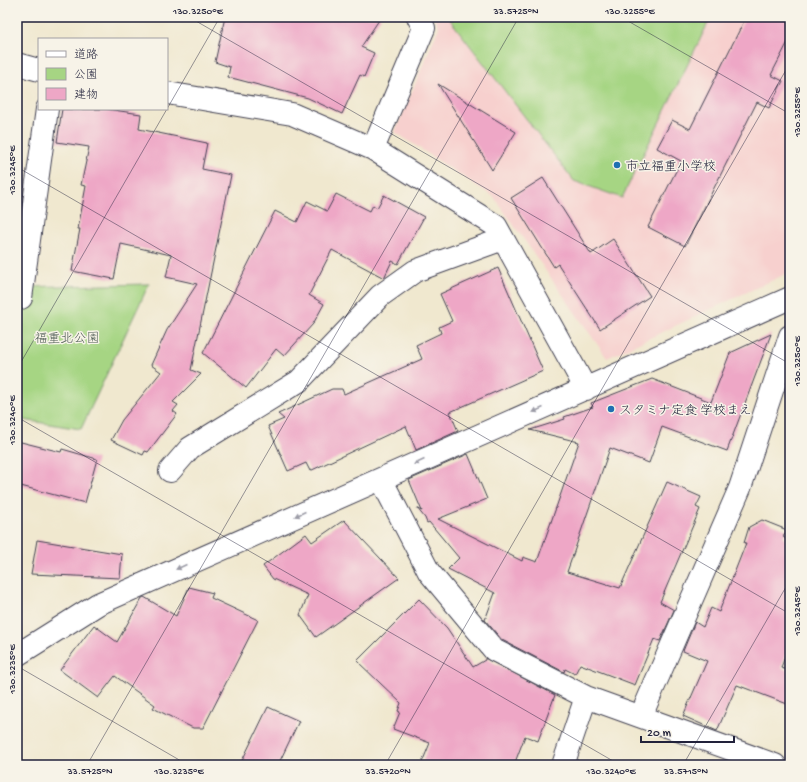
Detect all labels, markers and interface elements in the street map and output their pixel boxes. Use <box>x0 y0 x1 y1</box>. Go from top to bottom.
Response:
text: 130.3250°E <box>172 6 224 18</box>
text: 33.5725°N <box>492 6 539 18</box>
text: 130.3255°E <box>604 6 655 18</box>
legend <box>38 38 168 110</box>
text: 道路 <box>74 48 98 63</box>
text: 公園 <box>74 68 98 83</box>
text: 130.3255°E <box>792 87 804 138</box>
text: 建物 <box>74 88 98 103</box>
text: 130.3245°E <box>7 145 19 195</box>
marker: 市立福重小学校 <box>612 160 622 170</box>
place label: 市立福重小学校 <box>625 160 716 175</box>
park label: 福重北公園 <box>34 331 100 347</box>
text: 130.3250°E <box>792 335 804 387</box>
text: 130.3240°E <box>7 395 19 446</box>
place label: スタミナ定食 学校まえ <box>619 403 752 419</box>
marker: スタミナ定食 学校まえ <box>606 404 616 414</box>
one-way arrow <box>533 407 544 413</box>
one-way arrow <box>414 459 425 465</box>
one-way arrow <box>294 512 306 518</box>
one-way arrow <box>176 564 187 570</box>
text: 130.3245°E <box>792 586 804 636</box>
text: 130.3235°E <box>7 644 19 695</box>
scale bar <box>641 718 734 744</box>
text: 20 m <box>647 727 672 741</box>
text: 33.5725°N <box>66 766 113 778</box>
text: 130.3235°E <box>153 766 204 778</box>
text: 33.5720°N <box>364 766 411 778</box>
text: 130.3240°E <box>585 766 636 778</box>
text: 33.5715°N <box>663 766 709 778</box>

